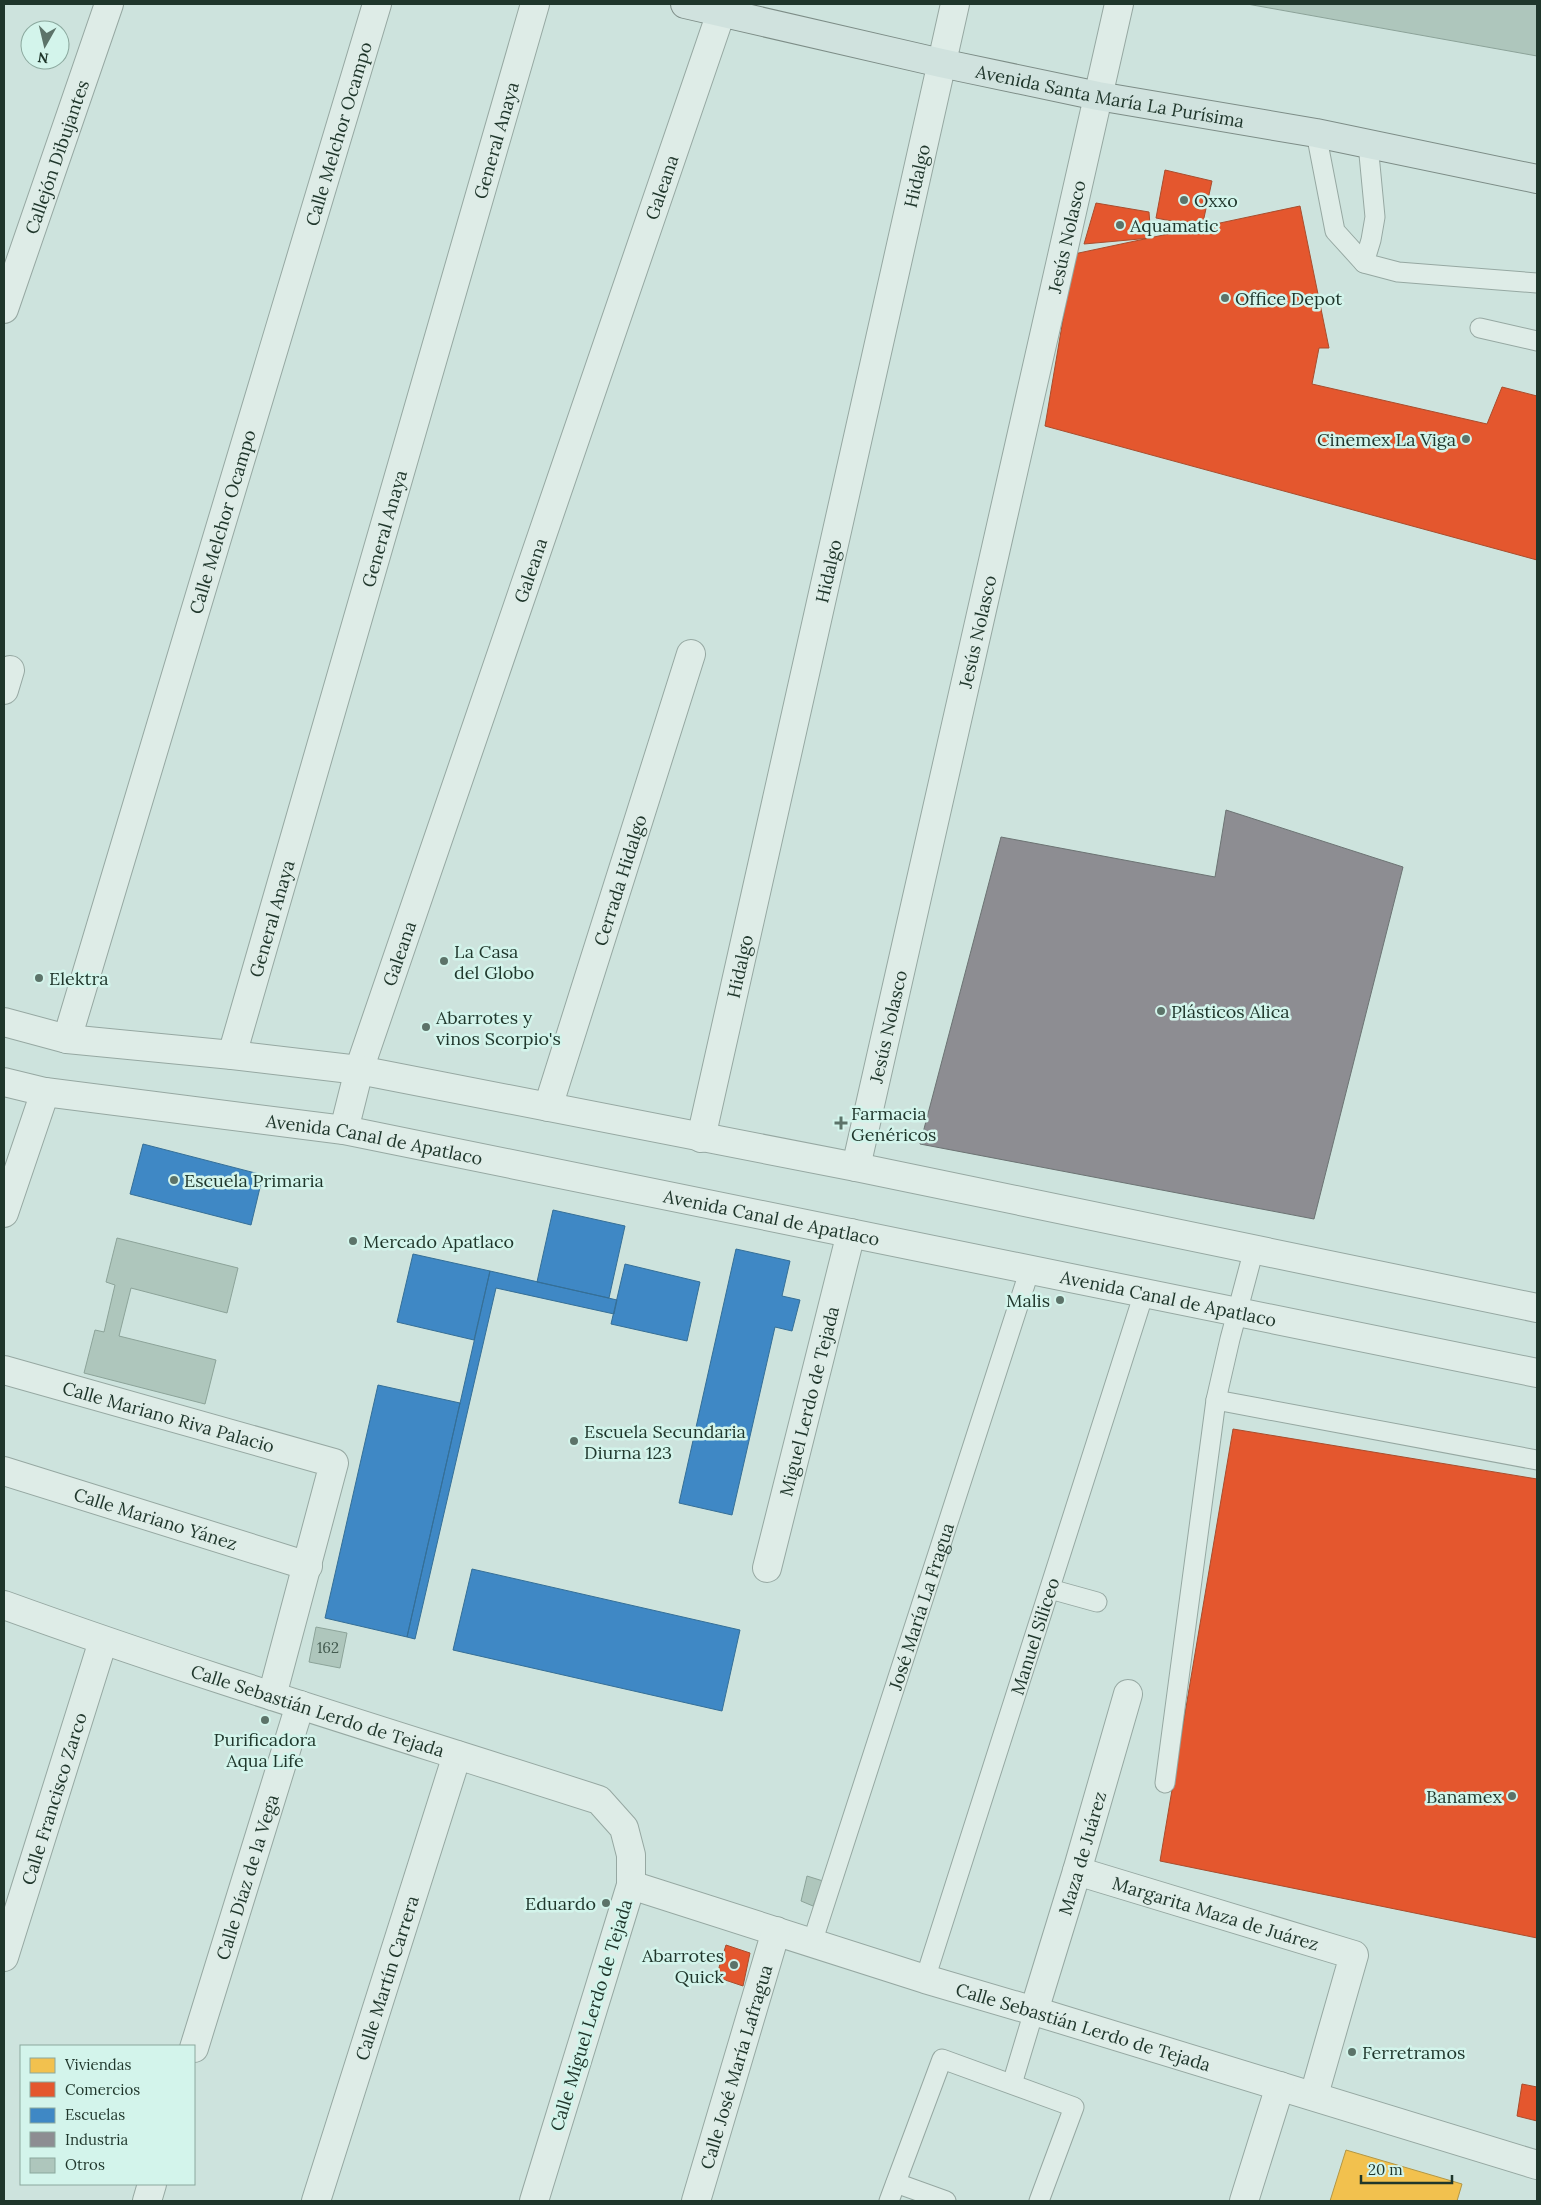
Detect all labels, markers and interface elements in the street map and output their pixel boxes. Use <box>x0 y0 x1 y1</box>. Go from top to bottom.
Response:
north arrow <box>20 20 70 70</box>
street label: Calle Melchor Ocampo <box>300 39 377 229</box>
text: N <box>36 48 50 68</box>
street label: Avenida Santa María La Purísima <box>973 59 1246 132</box>
street label: Callejón Dibujantes <box>19 76 94 237</box>
street label: General Anaya <box>468 79 524 202</box>
street label: Hidalgo <box>898 142 935 210</box>
street label: Galeana <box>640 152 683 223</box>
street label: Jesús Nolasco <box>1042 178 1090 296</box>
place label: Oxxo <box>1194 189 1238 212</box>
marker: Oxxo <box>1178 194 1190 206</box>
place label: Aquamatic <box>1129 214 1219 237</box>
marker: Aquamatic <box>1114 219 1126 231</box>
place label: Office Depot <box>1235 287 1342 310</box>
marker: Office Depot <box>1219 292 1231 304</box>
street label: Calle Melchor Ocampo <box>184 427 260 617</box>
place label: Cinemex La Viga <box>1317 428 1456 451</box>
marker: Cinemex La Viga <box>1460 433 1472 445</box>
street label: General Anaya <box>356 467 412 590</box>
street label: Galeana <box>508 535 552 606</box>
street label: Hidalgo <box>810 537 846 605</box>
street label: Jesús Nolasco <box>953 573 1001 691</box>
street label: Cerrada Hidalgo <box>588 812 651 948</box>
street label: General Anaya <box>244 857 299 980</box>
street label: Galeana <box>377 918 421 989</box>
street label: Hidalgo <box>721 932 758 1000</box>
place label: La Casa del Globo <box>454 940 534 984</box>
marker: La Casa del Globo <box>438 955 450 967</box>
place label: Elektra <box>49 967 108 990</box>
street label: Jesús Nolasco <box>864 968 912 1086</box>
marker: Elektra <box>33 972 45 984</box>
place label: Plásticos Alica <box>1171 1000 1289 1023</box>
marker: Plásticos Alica <box>1155 1005 1167 1017</box>
place label: Abarrotes y vinos Scorpio's <box>435 1006 561 1050</box>
marker: Abarrotes y vinos Scorpio's <box>420 1021 432 1033</box>
place label: Farmacia Genéricos <box>851 1102 936 1146</box>
street label: Avenida Canal de Apatlaco <box>264 1109 485 1169</box>
marker: Farmacia Genéricos <box>835 1117 847 1129</box>
place label: Escuela Primaria <box>184 1169 324 1192</box>
marker: Escuela Primaria <box>168 1174 180 1186</box>
street label: Avenida Canal de Apatlaco <box>661 1184 882 1250</box>
place label: Mercado Apatlaco <box>363 1230 514 1253</box>
marker: Mercado Apatlaco <box>347 1235 359 1247</box>
street label: Avenida Canal de Apatlaco <box>1057 1265 1279 1331</box>
place label: Malis <box>1006 1289 1050 1312</box>
marker: Malis <box>1054 1294 1066 1306</box>
street label: Miguel Lerdo de Tejada <box>774 1304 844 1499</box>
street label: Calle Mariano Riva Palacio <box>60 1376 277 1457</box>
place label: Escuela Secundaria Diurna 123 <box>584 1420 746 1464</box>
marker: Escuela Secundaria Diurna 123 <box>568 1435 580 1447</box>
street label: Calle Mariano Yánez <box>71 1482 240 1555</box>
street label: José María La Fragua <box>883 1520 959 1694</box>
street label: Manuel Siliceo <box>1005 1575 1064 1698</box>
house number: 162 <box>317 1638 339 1657</box>
street label: Calle Sebastián Lerdo de Tejada <box>188 1659 447 1762</box>
street label: Calle Francisco Zarco <box>16 1709 91 1888</box>
marker: Purificadora Aqua Life <box>259 1714 271 1726</box>
place label: Purificadora Aqua Life <box>214 1728 316 1772</box>
place label: Banamex <box>1426 1785 1502 1808</box>
street label: Maza de Juárez <box>1053 1789 1111 1918</box>
marker: Banamex <box>1506 1790 1518 1802</box>
street label: Calle Díaz de la Vega <box>210 1791 283 1963</box>
street label: Margarita Maza de Juárez <box>1110 1871 1322 1955</box>
place label: Eduardo <box>525 1892 596 1915</box>
street label: Calle Martín Carrera <box>350 1893 423 2063</box>
street label: Calle Miguel Lerdo de Tejada <box>545 1896 637 2134</box>
marker: Eduardo <box>600 1897 612 1909</box>
place label: Abarrotes Quick <box>641 1944 724 1988</box>
marker: Abarrotes Quick <box>728 1959 740 1971</box>
street label: Calle José María Lafragua <box>695 1962 777 2172</box>
street label: Calle Sebastián Lerdo de Tejada <box>953 1977 1213 2076</box>
place label: Ferretramos <box>1362 2041 1465 2064</box>
legend <box>20 2045 195 2185</box>
marker: Ferretramos <box>1346 2046 1358 2058</box>
text: Viviendas <box>64 2055 132 2074</box>
text: Comercios <box>65 2080 140 2099</box>
text: Escuelas <box>65 2105 125 2124</box>
text: Industria <box>65 2130 128 2149</box>
scale bar <box>1361 2152 1452 2184</box>
text: Otros <box>65 2155 105 2174</box>
text: 20 m <box>1368 2160 1403 2179</box>

